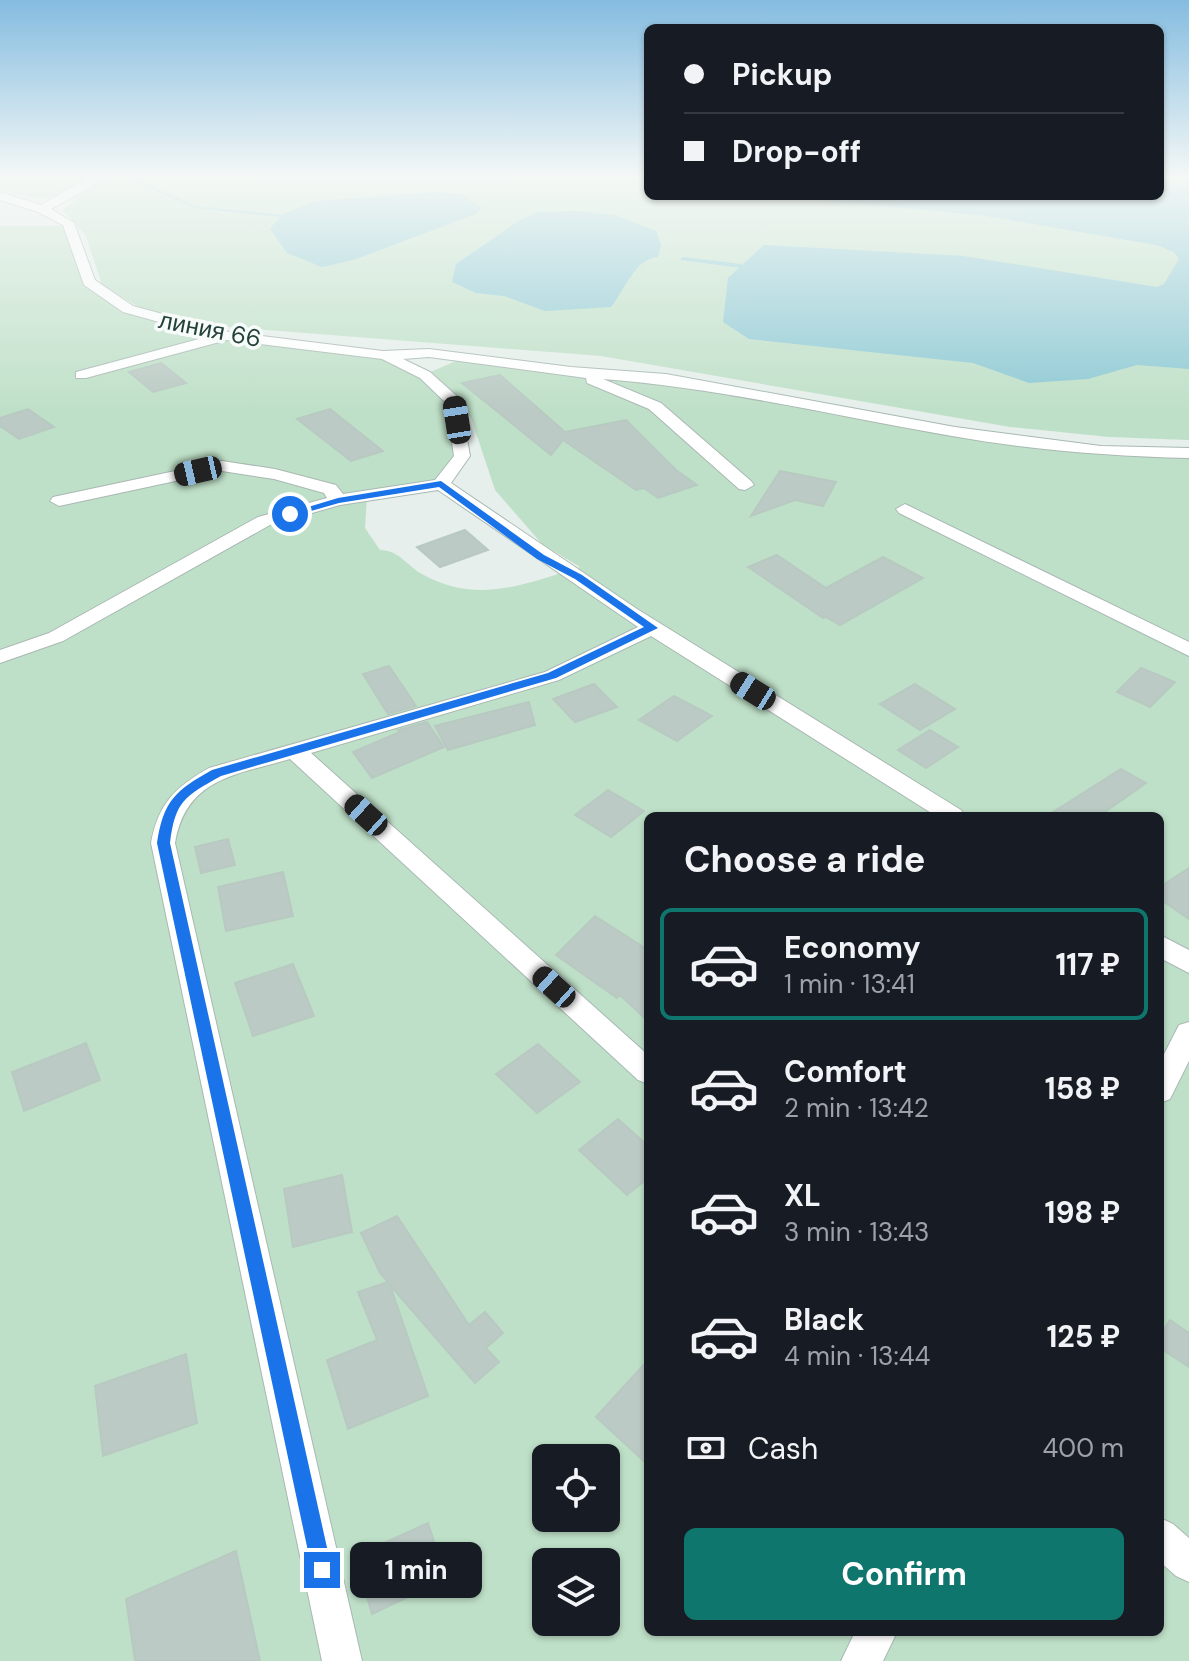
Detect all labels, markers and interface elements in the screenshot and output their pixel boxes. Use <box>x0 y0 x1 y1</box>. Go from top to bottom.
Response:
text: Pickup <box>732 55 832 94</box>
text: Drop-off <box>732 132 861 171</box>
street label: линия 66 <box>156 304 264 354</box>
car <box>441 394 473 446</box>
car <box>172 454 224 488</box>
route start <box>272 496 308 532</box>
car <box>726 668 780 714</box>
car <box>340 790 392 840</box>
text: Choose a ride <box>684 836 925 883</box>
icon: car <box>688 928 760 1000</box>
text: Economy <box>784 928 921 967</box>
text: 117 ₽ <box>1055 945 1120 984</box>
car <box>528 962 580 1012</box>
text: 1 min · 13:41 <box>784 967 915 1001</box>
icon: car <box>688 1052 760 1124</box>
text: Comfort <box>784 1052 907 1091</box>
text: 158 ₽ <box>1045 1069 1120 1108</box>
text: 2 min · 13:42 <box>784 1091 929 1125</box>
icon: car <box>688 1176 760 1248</box>
text: XL <box>784 1176 821 1215</box>
text: 198 ₽ <box>1045 1193 1120 1232</box>
text: 3 min · 13:43 <box>784 1215 929 1249</box>
icon: car <box>688 1300 760 1372</box>
text: Black <box>784 1300 864 1339</box>
text: 125 ₽ <box>1046 1317 1120 1356</box>
text: 4 min · 13:44 <box>784 1339 930 1373</box>
icon: cash <box>684 1426 728 1470</box>
text: Cash <box>748 1429 818 1468</box>
text: 400 m <box>1043 1431 1124 1465</box>
map controls <box>532 1444 620 1636</box>
button: locate <box>532 1444 620 1532</box>
button: Confirm <box>684 1528 1124 1620</box>
callout: 1 min <box>350 1542 482 1598</box>
button: layers <box>532 1548 620 1636</box>
route end <box>304 1552 340 1588</box>
text: 1 min <box>384 1553 448 1587</box>

